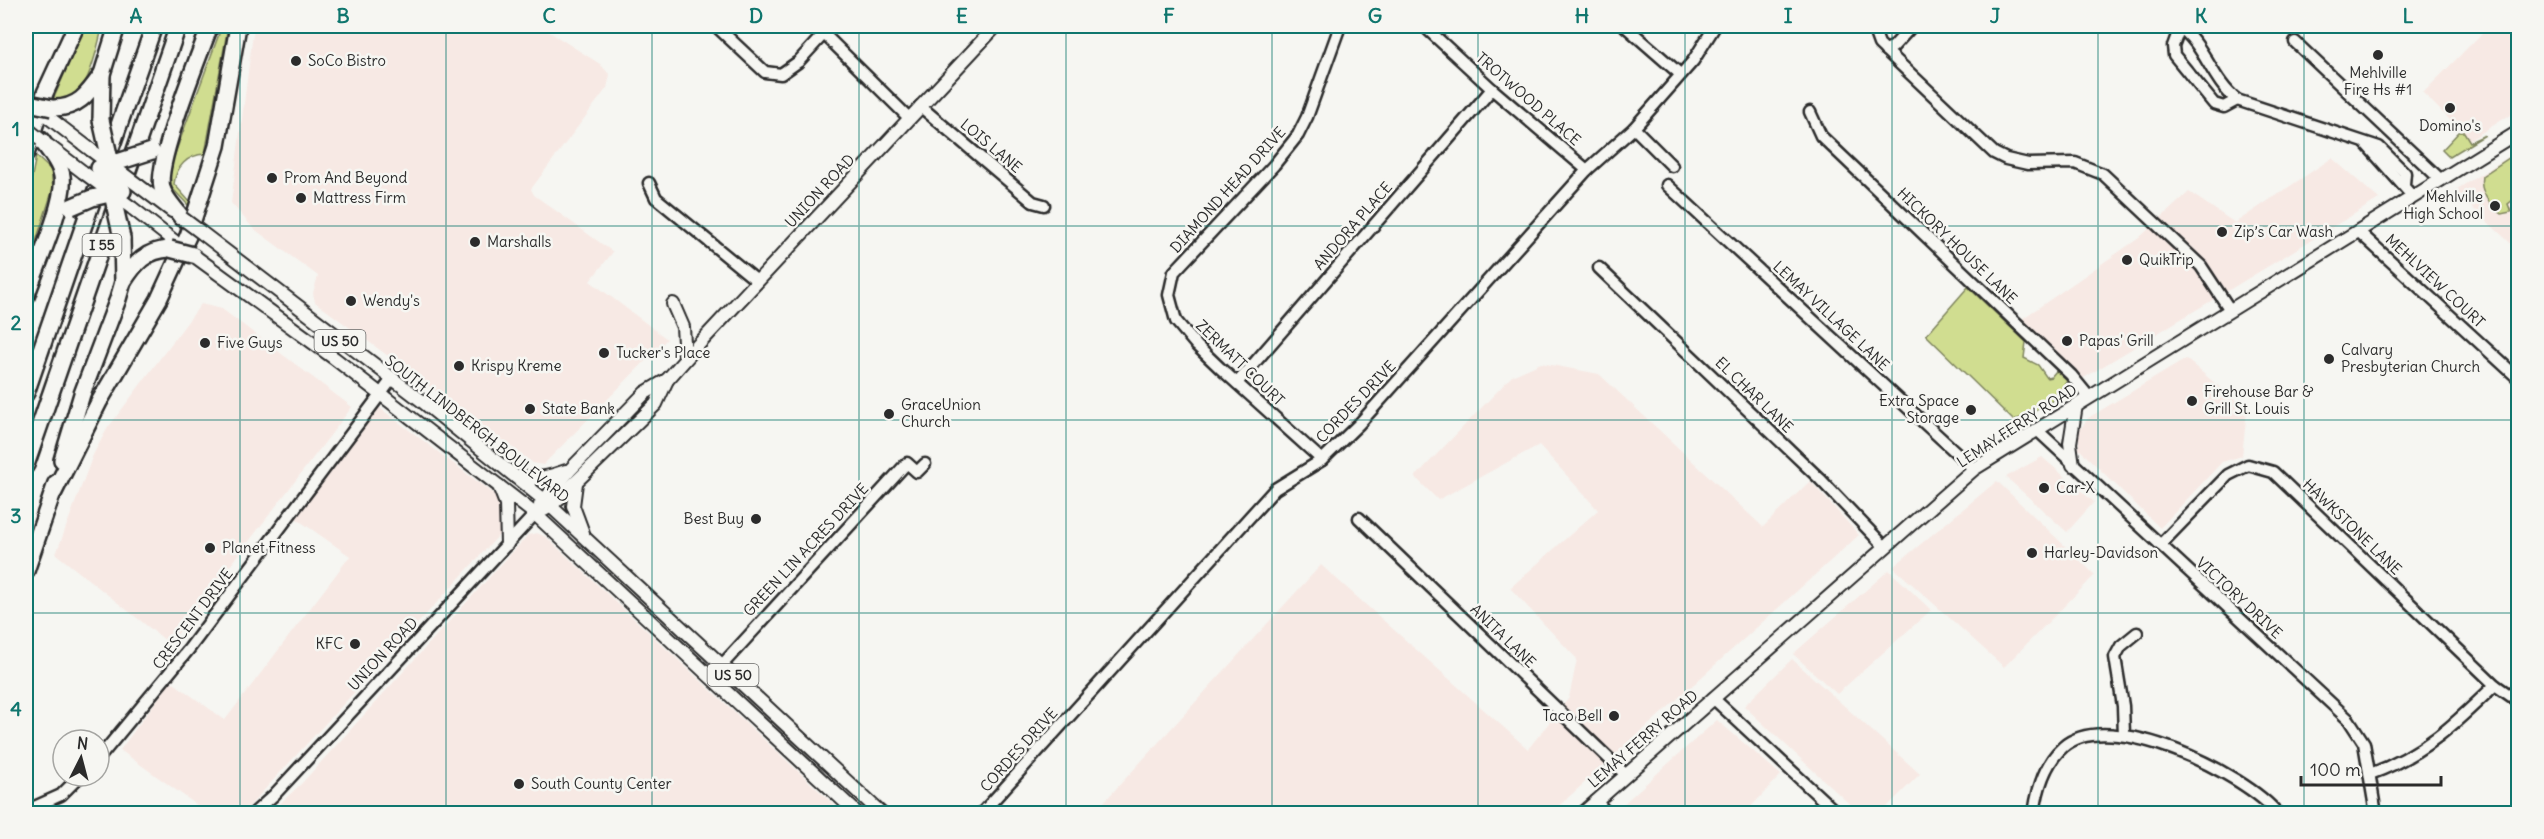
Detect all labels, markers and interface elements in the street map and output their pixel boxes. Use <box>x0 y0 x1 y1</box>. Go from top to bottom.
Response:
text: A <box>130 3 143 28</box>
text: B <box>336 3 350 28</box>
text: C <box>542 3 556 28</box>
text: D <box>749 3 763 28</box>
text: E <box>956 3 968 28</box>
text: F <box>1163 3 1175 28</box>
text: G <box>1368 3 1382 28</box>
text: H <box>1575 3 1589 28</box>
text: I <box>1784 3 1793 28</box>
text: J <box>1990 3 2001 28</box>
text: K <box>2195 3 2208 28</box>
text: L <box>2403 3 2414 28</box>
street label: TROTWOOD PLACE <box>1472 48 1585 149</box>
marker: Mehlville Fire Hs #1 <box>2371 48 2385 62</box>
place label: SoCo Bistro <box>308 51 386 70</box>
marker: SoCo Bistro <box>289 54 303 68</box>
place label: Mehlville Fire Hs #1 <box>2344 63 2412 99</box>
marker: Domino's <box>2443 101 2457 115</box>
street label: LOIS LANE <box>957 114 1026 177</box>
text: 1 <box>12 116 20 141</box>
place label: Domino's <box>2419 116 2481 135</box>
street label: DIAMOND HEAD DRIVE <box>1166 123 1289 257</box>
street label: UNION ROAD <box>781 150 859 231</box>
place label: Prom And Beyond <box>284 168 407 187</box>
marker: Prom And Beyond <box>265 171 279 185</box>
street label: ANDORA PLACE <box>1309 178 1396 274</box>
street label: HICKORY HOUSE LANE <box>1894 184 2021 308</box>
place label: Mehlville High School <box>2403 187 2483 223</box>
place label: Mattress Firm <box>313 188 406 207</box>
marker: Mattress Firm <box>294 191 308 205</box>
marker: Mehlville High School <box>2488 199 2502 213</box>
place label: Zip’s Car Wash <box>2234 222 2333 241</box>
marker: Zip’s Car Wash <box>2215 225 2229 239</box>
street label: MEHLVIEW COURT <box>2382 230 2489 332</box>
place label: Marshalls <box>487 232 552 251</box>
road number: I 55 <box>82 234 122 256</box>
marker: Marshalls <box>468 235 482 249</box>
place label: QuikTrip <box>2139 250 2194 269</box>
marker: QuikTrip <box>2120 253 2134 267</box>
street label: LEMAY VILLAGE LANE <box>1769 257 1894 375</box>
place label: Wendy's <box>363 291 420 310</box>
marker: Wendy's <box>344 294 358 308</box>
text: 2 <box>11 310 22 335</box>
street label: ZERMATT COURT <box>1192 316 1289 410</box>
road number: US 50 <box>314 330 366 352</box>
place label: Papas' Grill <box>2079 331 2154 350</box>
place label: Five Guys <box>217 333 283 352</box>
marker: Papas' Grill <box>2060 334 2074 348</box>
marker: Five Guys <box>198 336 212 350</box>
place label: Calvary Presbyterian Church <box>2341 340 2481 376</box>
place label: Tucker's Place <box>616 343 710 362</box>
marker: Tucker's Place <box>597 346 611 360</box>
street label: SOUTH LINDBERGH BOULEVARD <box>381 351 573 507</box>
marker: Calvary Presbyterian Church <box>2322 352 2336 366</box>
street label: EL CHAR LANE <box>1712 353 1797 437</box>
place label: Krispy Kreme <box>471 356 561 375</box>
street label: CORDES DRIVE <box>1312 356 1400 447</box>
marker: Krispy Kreme <box>452 359 466 373</box>
street label: LEMAY FERRY ROAD <box>1953 380 2080 472</box>
place label: Firehouse Bar & Grill St. Louis <box>2204 382 2314 418</box>
place label: Extra Space Storage <box>1879 391 1959 427</box>
marker: Firehouse Bar & Grill St. Louis <box>2185 394 2199 408</box>
place label: GraceUnion Church <box>901 395 981 431</box>
place label: State Bank <box>542 399 615 418</box>
marker: State Bank <box>523 402 537 416</box>
marker: Extra Space Storage <box>1964 403 1978 417</box>
marker: GraceUnion Church <box>882 407 896 421</box>
street label: HAWKSTONE LANE <box>2299 475 2406 579</box>
place label: Car-X <box>2056 478 2096 497</box>
street label: GREEN LIN ACRES DRIVE <box>739 479 872 620</box>
marker: Car-X <box>2037 481 2051 495</box>
text: 3 <box>10 503 22 528</box>
place label: Best Buy <box>684 509 744 528</box>
marker: Best Buy <box>749 512 763 526</box>
place label: Planet Fitness <box>222 538 316 557</box>
marker: Planet Fitness <box>203 541 217 555</box>
place label: Harley-Davidson <box>2044 543 2159 562</box>
marker: Harley-Davidson <box>2025 546 2039 560</box>
street label: VICTORY DRIVE <box>2192 553 2286 642</box>
street label: CRESCENT DRIVE <box>148 564 237 673</box>
street label: ANITA LANE <box>1467 600 1540 672</box>
street label: UNION ROAD <box>344 613 422 694</box>
place label: KFC <box>316 634 343 653</box>
marker: KFC <box>348 637 362 651</box>
road number: US 50 <box>708 664 758 686</box>
street label: LEMAY FERRY ROAD <box>1584 686 1702 792</box>
text: 4 <box>10 696 22 721</box>
street label: CORDES DRIVE <box>976 703 1062 796</box>
place label: Taco Bell <box>1543 706 1602 725</box>
marker: Taco Bell <box>1607 709 1621 723</box>
north arrow <box>51 728 111 788</box>
text: N <box>76 733 89 754</box>
scale bar <box>2301 749 2440 787</box>
text: 100 m <box>2310 758 2361 781</box>
place label: South County Center <box>531 774 672 793</box>
marker: South County Center <box>512 777 526 791</box>

